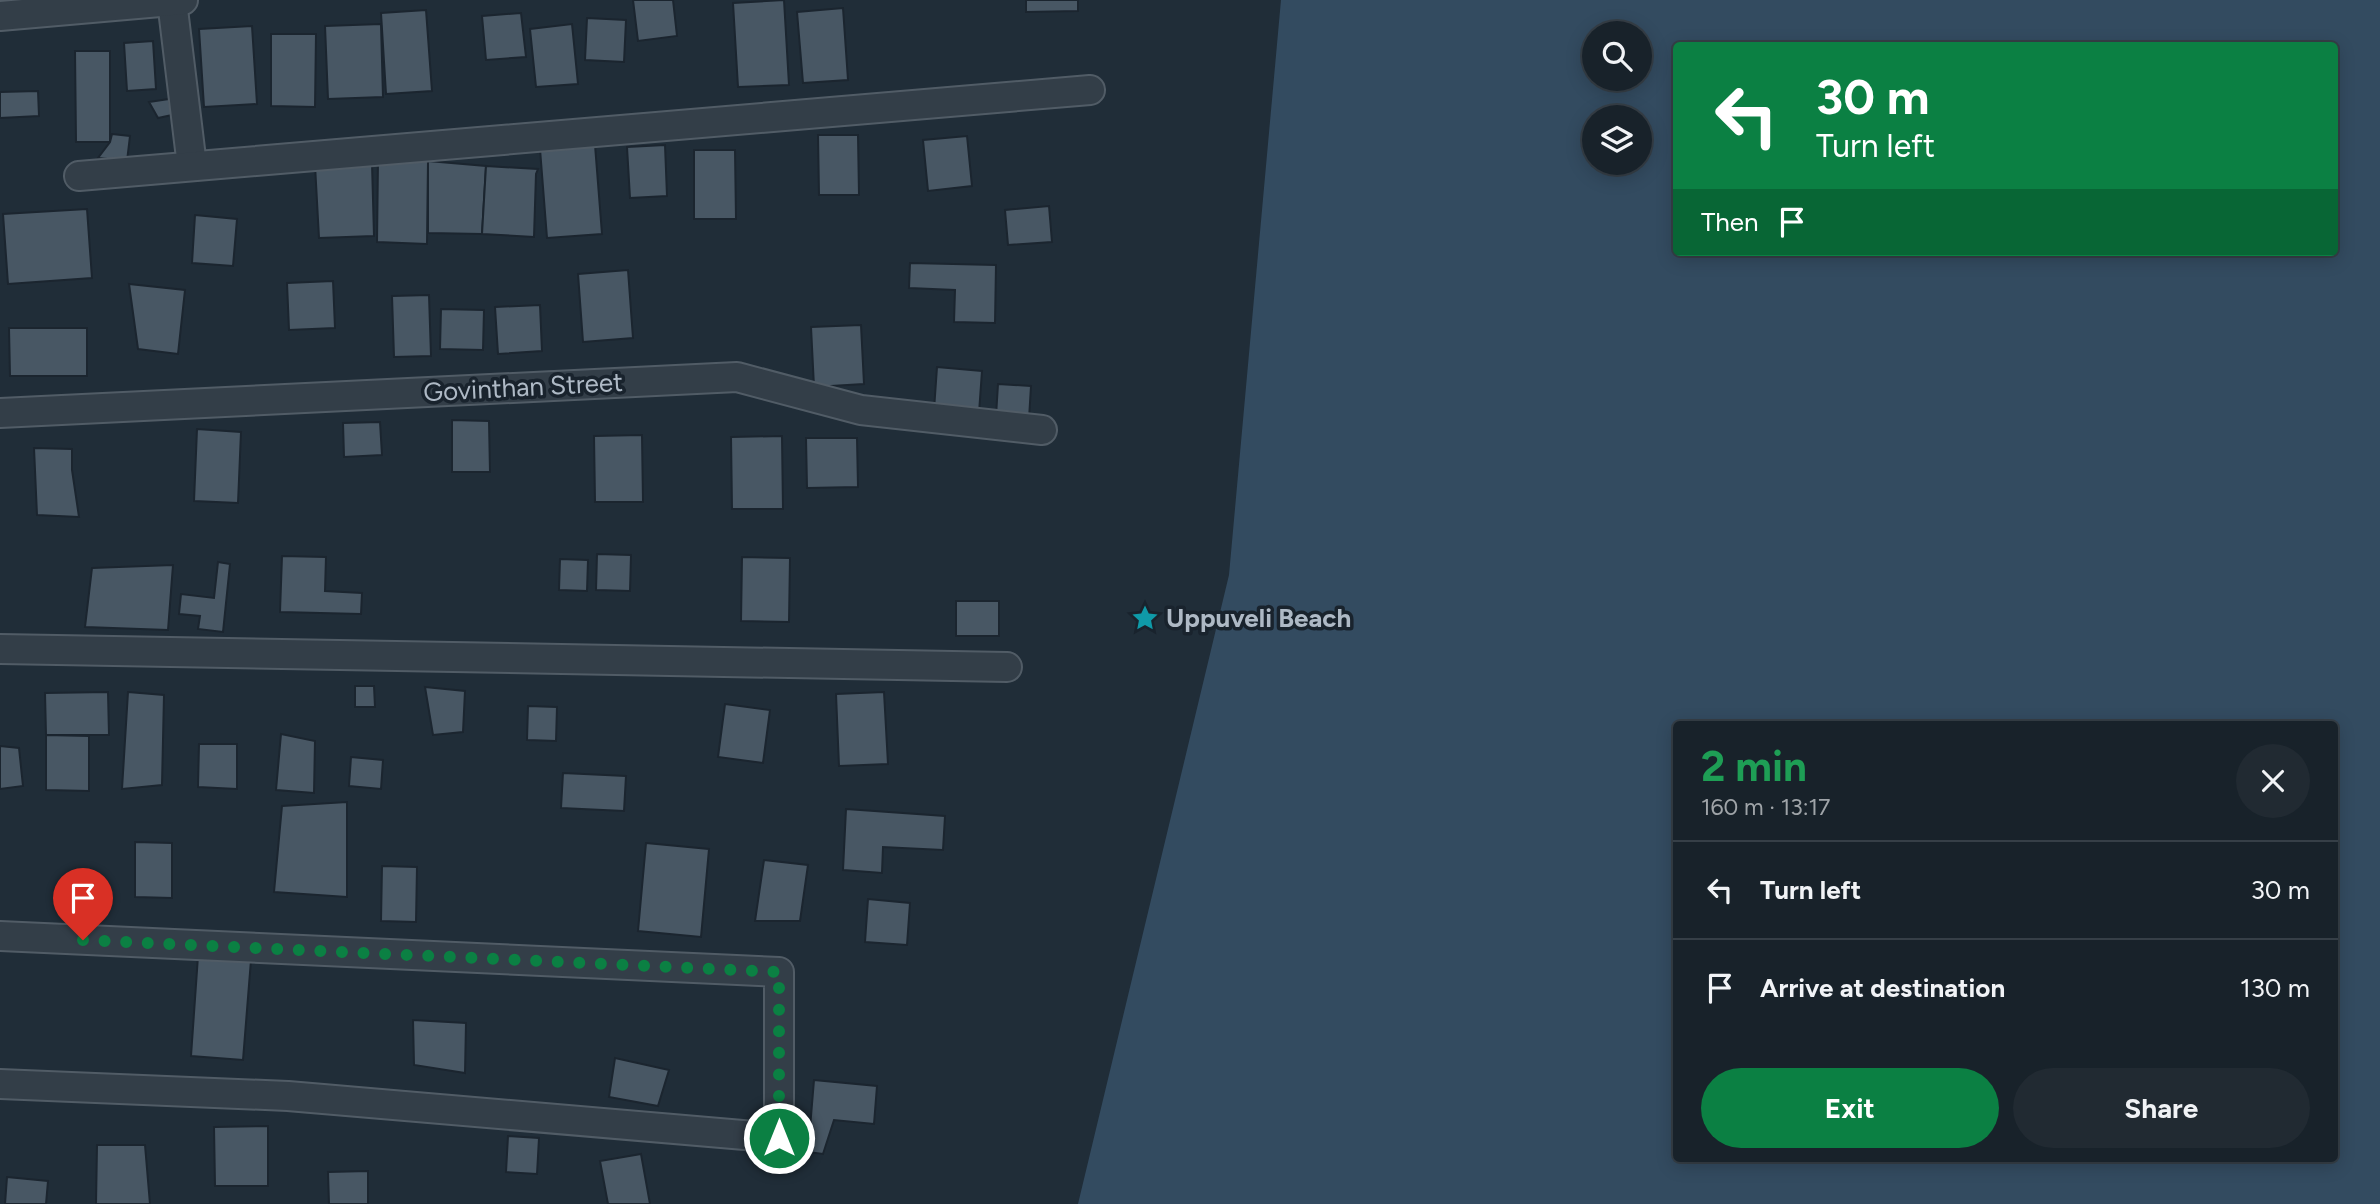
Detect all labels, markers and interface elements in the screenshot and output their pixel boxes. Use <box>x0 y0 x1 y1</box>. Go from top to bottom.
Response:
map controls <box>1582 21 1652 175</box>
button: search <box>1582 21 1652 91</box>
text: 30 m <box>1816 67 1929 126</box>
icon: left <box>1701 70 1792 161</box>
button: layers <box>1582 105 1652 175</box>
text: Turn left <box>1816 127 1935 165</box>
icon: arrive <box>1773 203 1811 241</box>
text: Then <box>1701 206 1759 238</box>
street label: Govinthan Street <box>422 366 624 408</box>
place label: Uppuveli Beach <box>1166 602 1351 634</box>
place icon: Uppuveli Beach <box>1130 603 1160 633</box>
text: 2 min <box>1701 741 1807 792</box>
button: close <box>2236 744 2310 818</box>
text: 160 m · 13:17 <box>1701 793 1830 821</box>
pin <box>53 868 113 940</box>
icon: left <box>1701 871 1739 909</box>
text: Turn left <box>1760 874 1861 906</box>
text: 30 m <box>2251 874 2310 906</box>
icon: arrive <box>64 879 102 917</box>
icon: arrive <box>1701 969 1739 1007</box>
text: Arrive at destination <box>1760 972 2005 1004</box>
text: 130 m <box>2240 972 2310 1004</box>
button: Exit <box>1701 1068 1999 1148</box>
button: Share <box>2013 1068 2310 1148</box>
position arrow <box>742 1101 816 1175</box>

